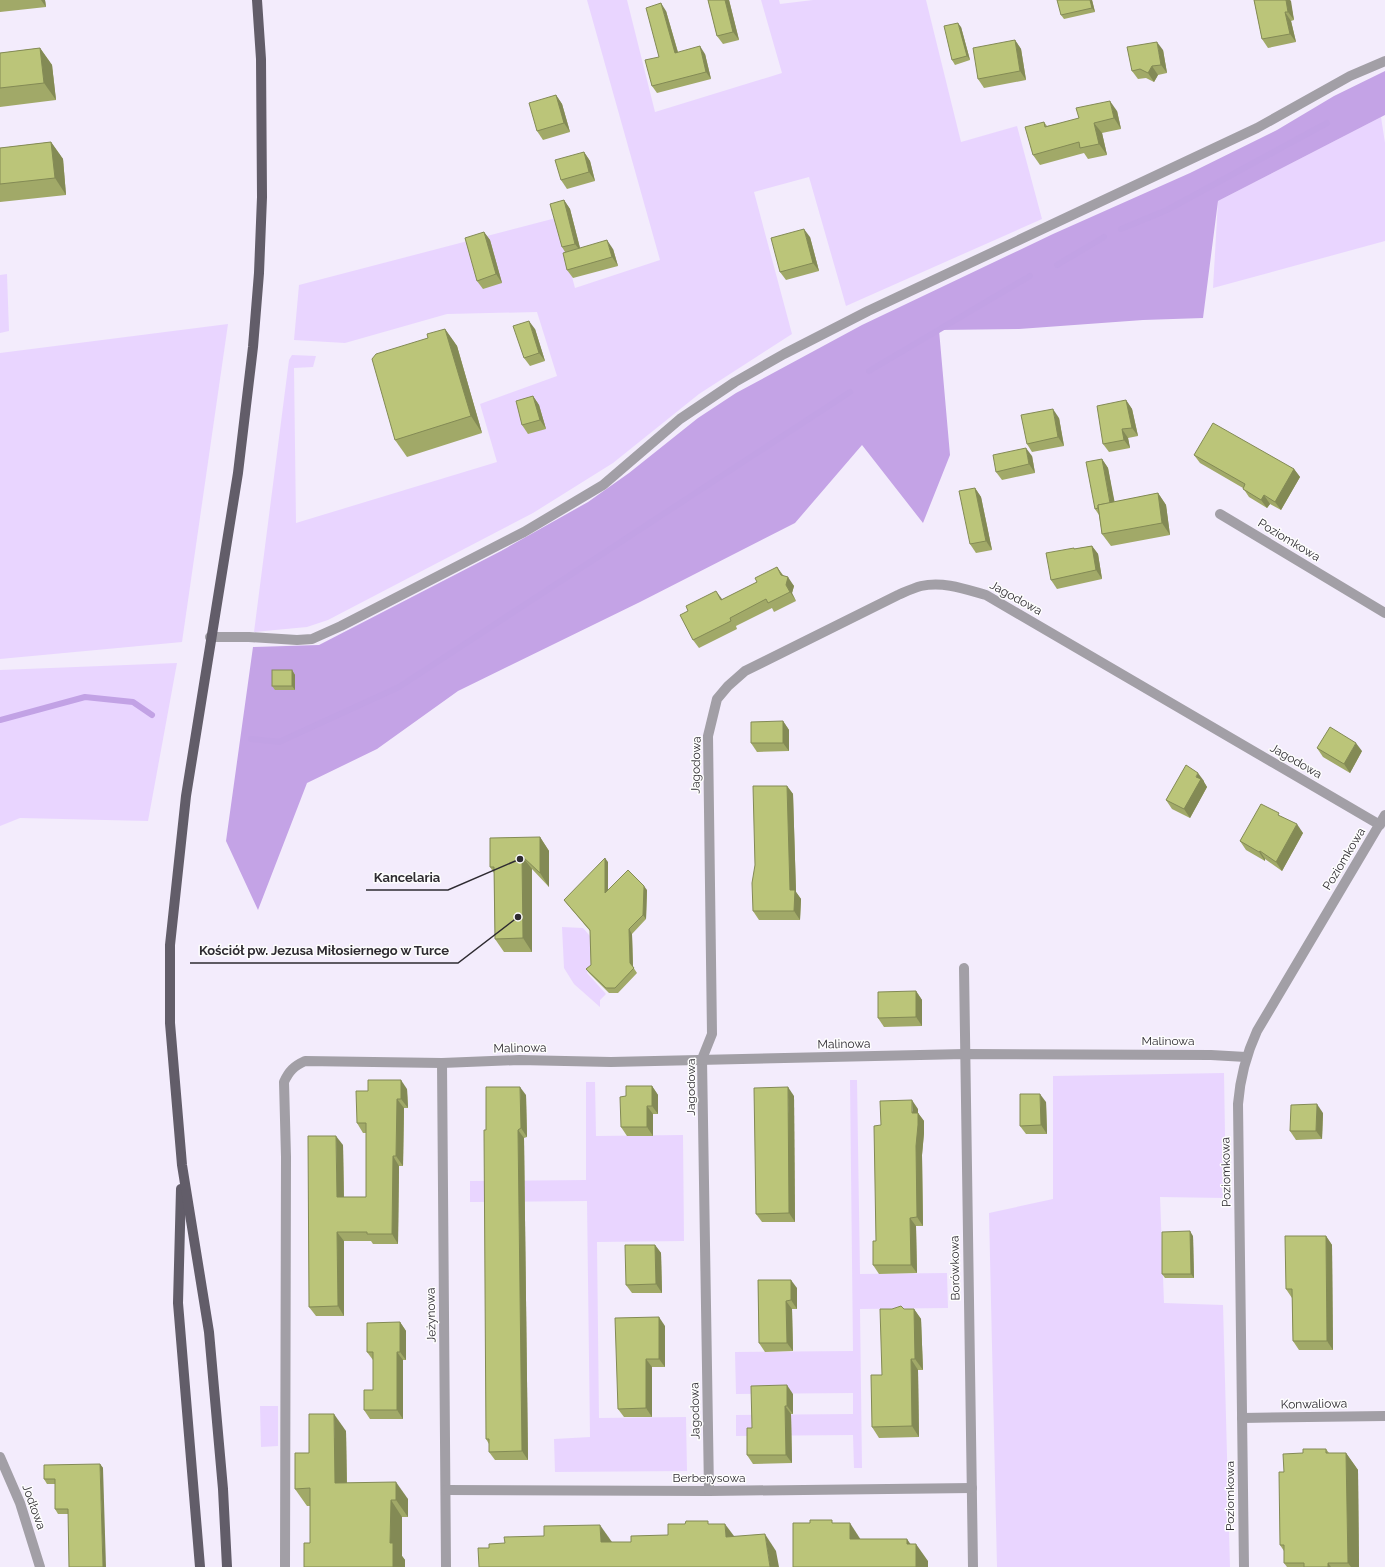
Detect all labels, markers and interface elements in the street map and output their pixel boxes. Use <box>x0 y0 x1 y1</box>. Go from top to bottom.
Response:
street label: Poziomkowa <box>1255 516 1323 564</box>
street label: Jagodowa <box>988 578 1044 618</box>
street label: Jagodowa <box>689 736 703 794</box>
street label: Jagodowa <box>1268 741 1324 781</box>
street label: Poziomkowa <box>1320 825 1368 893</box>
callout: Kancelaria <box>366 865 448 890</box>
text: Kancelaria <box>374 870 441 885</box>
callout: Kościół pw. Jezusa Miłosiernego w Turce <box>190 938 458 963</box>
text: Kościół pw. Jezusa Miłosiernego w Turce <box>199 943 449 958</box>
street label: Malinowa <box>1142 1034 1194 1048</box>
street label: Malinowa <box>817 1037 871 1051</box>
street label: Malinowa <box>493 1041 547 1055</box>
street label: Jagodowa <box>684 1058 698 1116</box>
street label: Poziomkowa <box>1218 1137 1234 1207</box>
street label: Borówkowa <box>947 1235 963 1301</box>
street label: Jeżynowa <box>424 1287 438 1343</box>
street label: Jagodowa <box>688 1382 702 1440</box>
street label: Konwaliowa <box>1281 1396 1347 1412</box>
street label: Poziomkowa <box>1223 1461 1237 1531</box>
street label: Berberysowa <box>672 1471 746 1485</box>
street label: Jodłowa <box>19 1483 49 1531</box>

